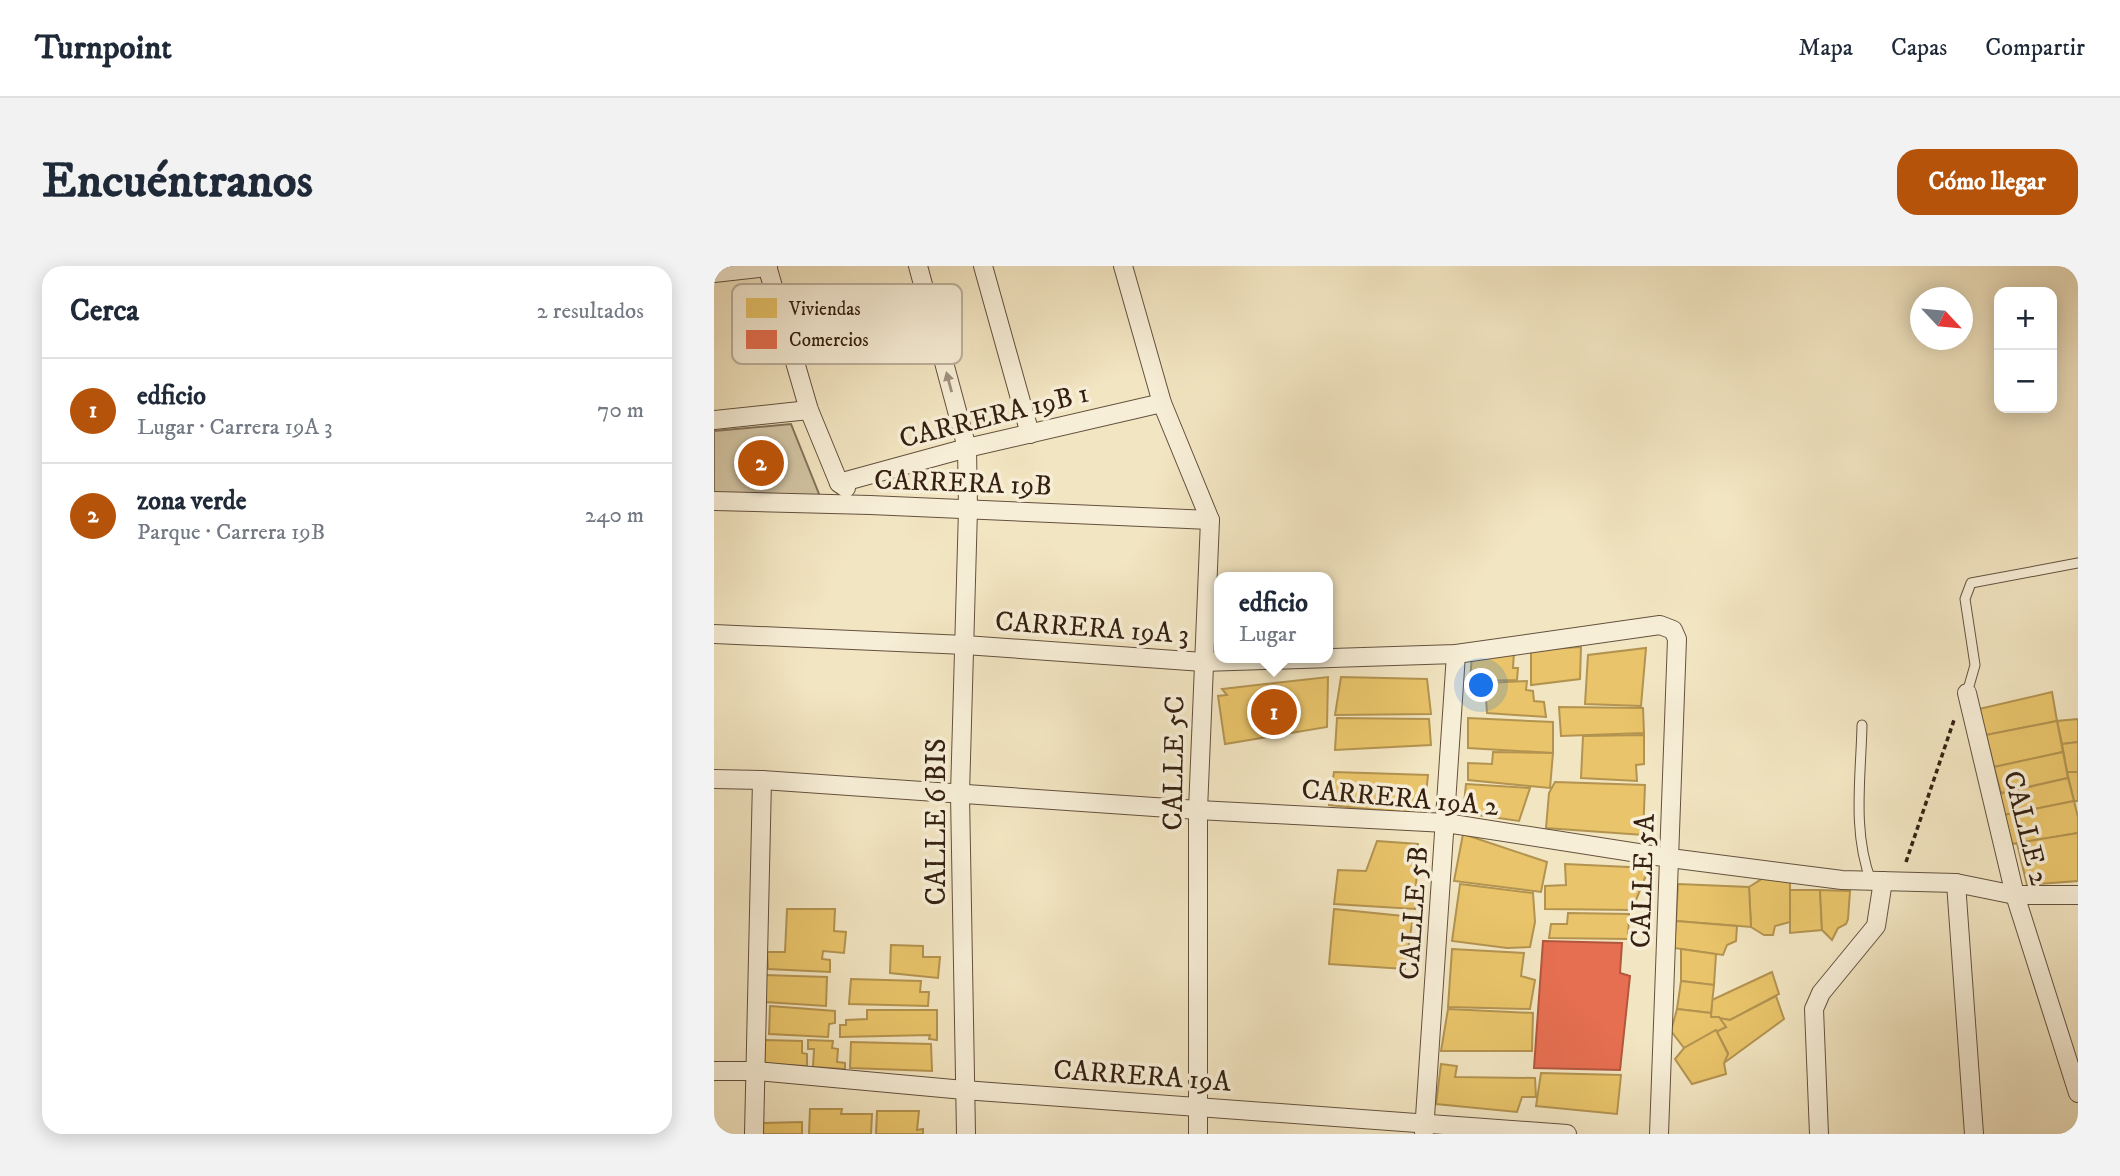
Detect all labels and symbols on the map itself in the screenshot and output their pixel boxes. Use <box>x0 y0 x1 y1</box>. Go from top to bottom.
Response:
legend <box>732 284 962 364</box>
north arrow <box>1910 287 1973 350</box>
text: Viviendas <box>788 298 861 321</box>
text: Comercios <box>789 329 869 352</box>
one-way arrow <box>943 371 954 393</box>
street label: CARRERA 19B 1 <box>896 376 1092 456</box>
pin: 2 <box>738 437 784 489</box>
street label: CARRERA 19B <box>874 462 1052 504</box>
street label: CARRERA 19A 3 <box>994 604 1190 652</box>
your location <box>1464 668 1498 702</box>
pin: 1 <box>1251 686 1297 738</box>
street label: CALLE 5C <box>1155 695 1193 831</box>
street label: CALLE 6 BIS <box>919 738 954 906</box>
street label: CALLE 2 <box>1995 767 2057 889</box>
street label: CARRERA 19A 2 <box>1300 772 1500 824</box>
street label: CALLE 5A <box>1623 812 1663 949</box>
street label: CALLE 5B <box>1392 845 1436 981</box>
street label: CARRERA 19A <box>1052 1052 1233 1100</box>

